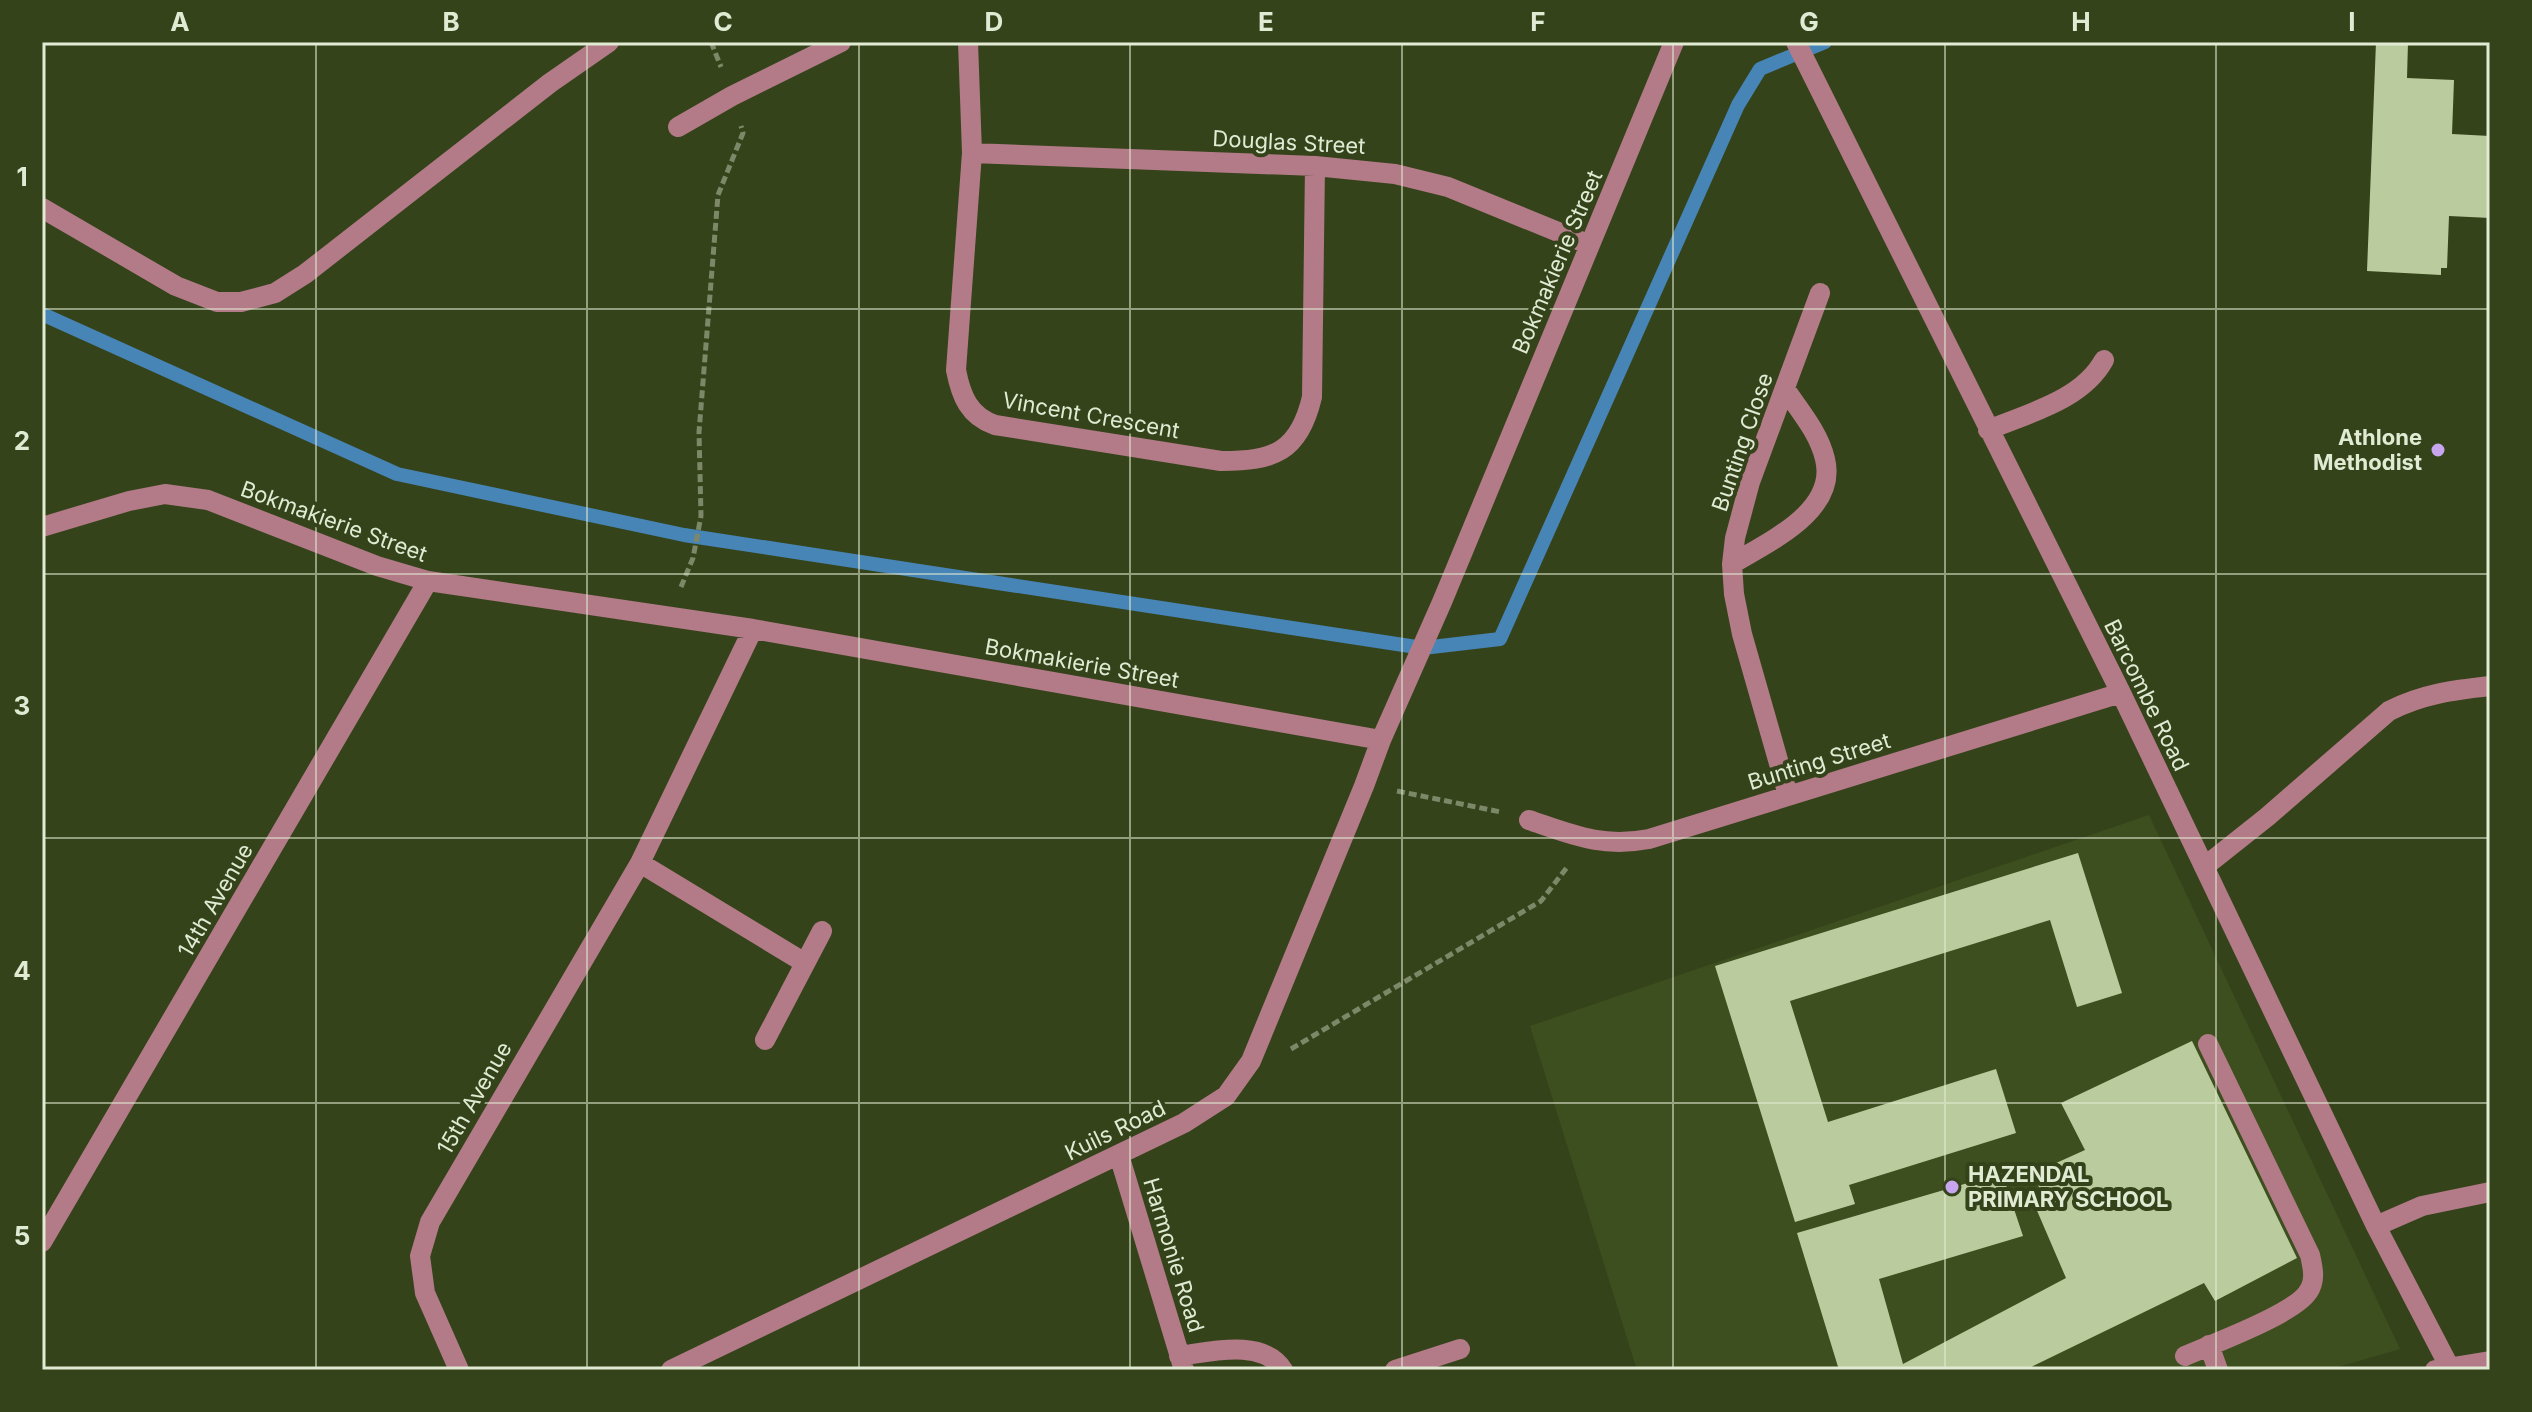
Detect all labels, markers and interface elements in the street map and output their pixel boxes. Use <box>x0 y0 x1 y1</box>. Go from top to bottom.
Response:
text: A <box>170 6 190 37</box>
text: B <box>442 6 460 37</box>
text: C <box>713 6 733 37</box>
text: D <box>985 6 1003 37</box>
text: E <box>1258 6 1274 37</box>
text: F <box>1530 6 1546 37</box>
text: G <box>1799 6 1819 37</box>
text: H <box>2071 6 2091 37</box>
text: I <box>2348 6 2356 37</box>
street label: Douglas Street <box>1212 125 1366 159</box>
text: 1 <box>16 161 28 192</box>
street label: Bokmakierie Street <box>1507 166 1607 358</box>
street label: Bunting Close <box>1706 369 1778 515</box>
street label: Vincent Crescent <box>1000 387 1182 443</box>
place label: Athlone Methodist <box>2313 424 2422 475</box>
text: 2 <box>14 425 30 456</box>
marker: Athlone Methodist <box>2429 441 2447 459</box>
street label: Bokmakierie Street <box>237 475 431 567</box>
street label: Barcombe Road <box>2099 615 2195 775</box>
street label: Bokmakierie Street <box>983 633 1181 693</box>
text: 3 <box>14 690 30 721</box>
street label: Bunting Street <box>1745 727 1893 795</box>
street label: 14th Avenue <box>172 839 258 961</box>
text: 4 <box>13 955 31 986</box>
street label: 15th Avenue <box>431 1037 517 1159</box>
street label: Kuils Road <box>1061 1095 1169 1165</box>
place label: HAZENDAL PRIMARY SCHOOL <box>1968 1161 2168 1212</box>
street label: Harmonie Road <box>1138 1175 1210 1335</box>
marker: HAZENDAL PRIMARY SCHOOL <box>1943 1178 1961 1196</box>
text: 5 <box>14 1220 30 1251</box>

